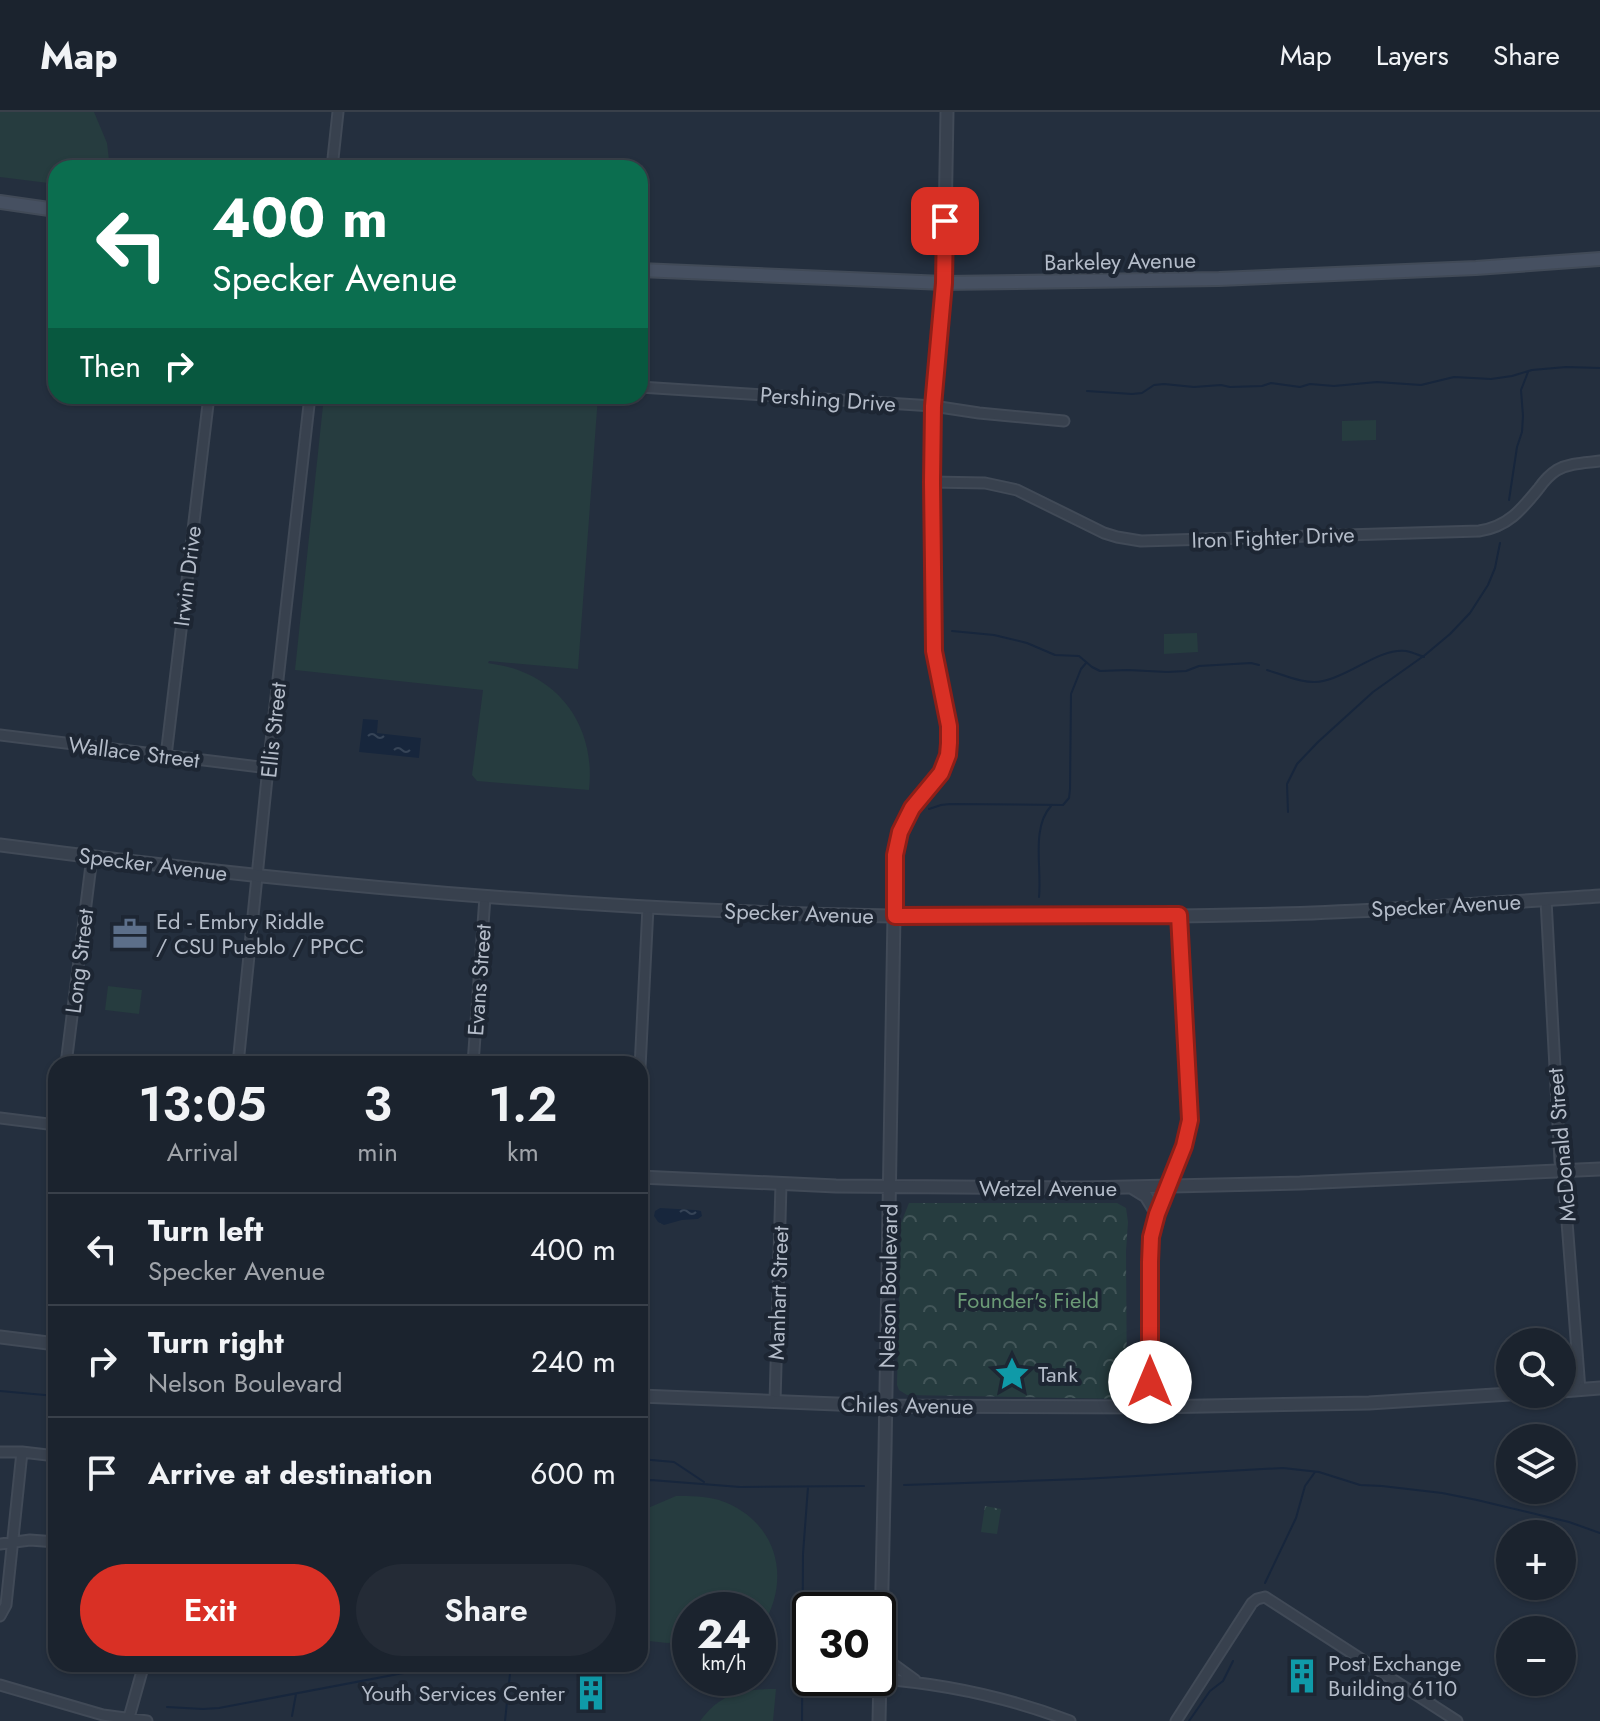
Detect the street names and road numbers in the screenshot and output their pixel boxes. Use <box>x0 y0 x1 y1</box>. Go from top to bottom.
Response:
street label: Barkeley Avenue <box>1044 244 1196 278</box>
street label: Pershing Drive <box>759 378 897 420</box>
street label: Iron Fighter Drive <box>1191 518 1355 556</box>
street label: Irwin Drive <box>165 524 209 628</box>
street label: Ellis Street <box>252 680 294 779</box>
street label: Wallace Street <box>67 728 202 776</box>
street label: Specker Avenue <box>77 839 229 889</box>
street label: Specker Avenue <box>1370 885 1522 925</box>
street label: Specker Avenue <box>724 894 874 932</box>
street label: Long Street <box>57 906 101 1015</box>
street label: Evans Street <box>459 922 499 1037</box>
street label: McDonald Street <box>1538 1066 1584 1223</box>
street label: Wetzel Avenue <box>979 1172 1117 1204</box>
street label: Nelson Boulevard <box>871 1203 905 1369</box>
street label: Manhart Street <box>760 1225 796 1361</box>
street label: Chiles Avenue <box>840 1388 974 1422</box>

